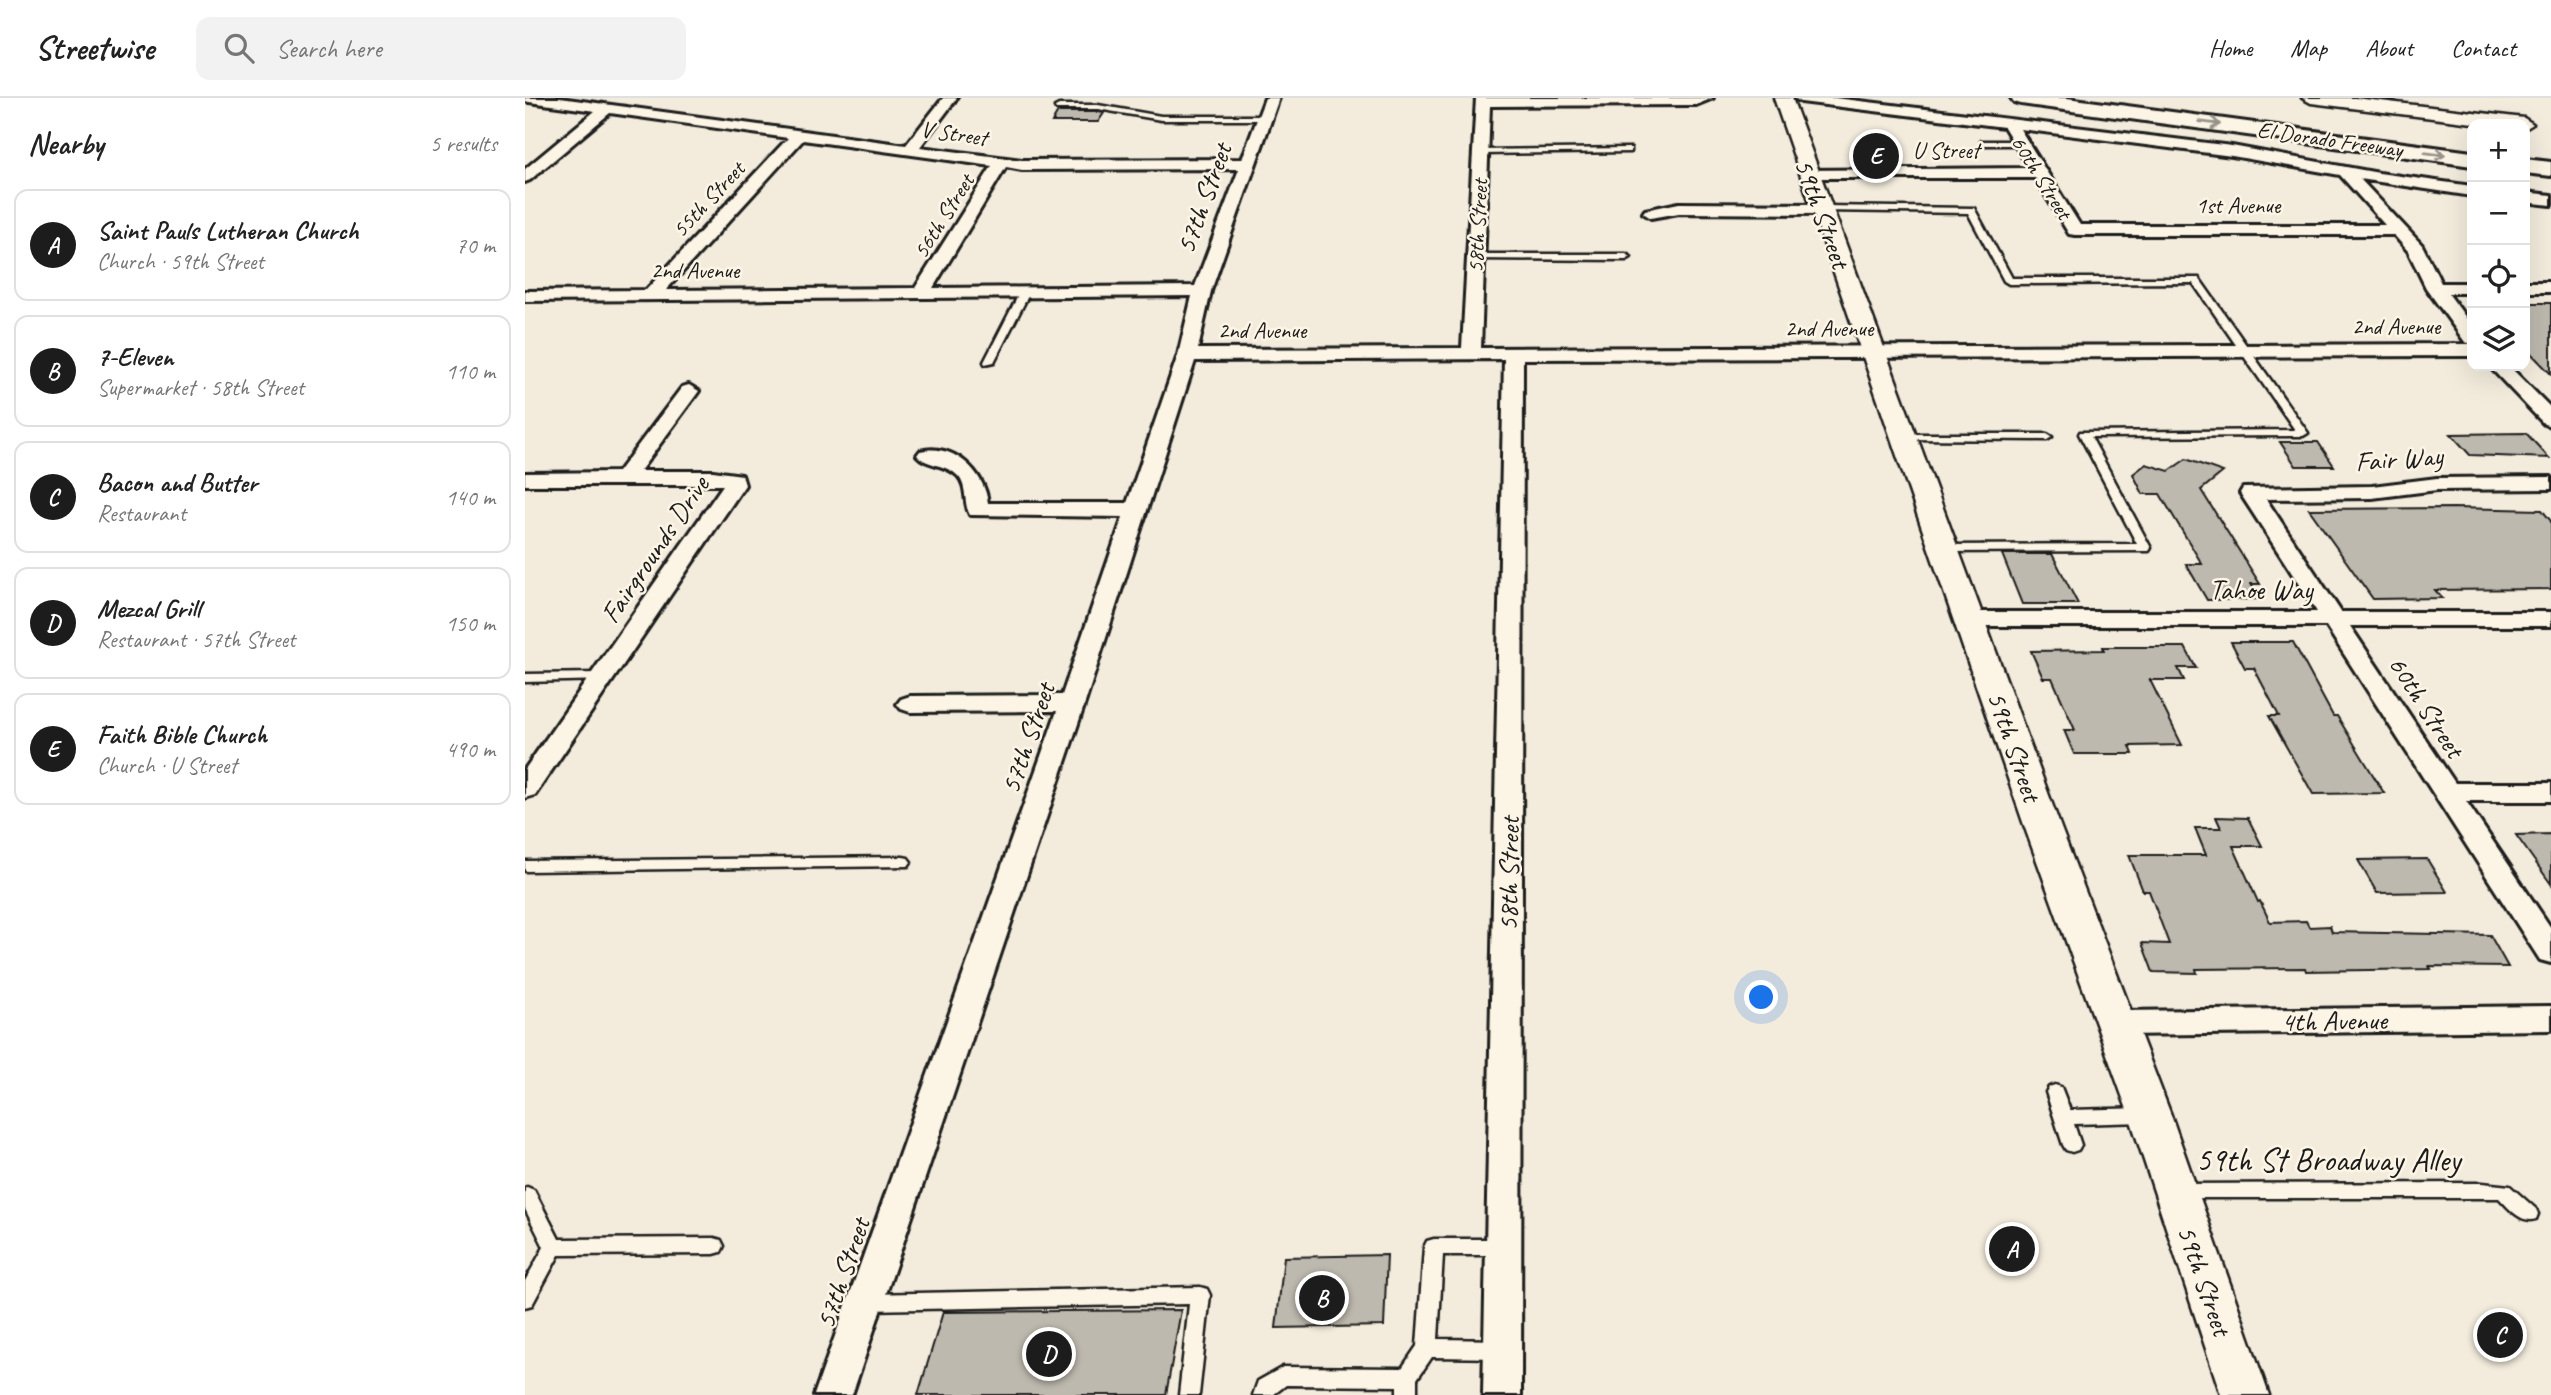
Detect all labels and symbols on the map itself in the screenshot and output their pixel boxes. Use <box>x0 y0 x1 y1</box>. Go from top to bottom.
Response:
street label: V Street <box>919 115 992 153</box>
street label: El Dorado Freeway <box>2256 115 2406 164</box>
one-way arrow <box>2198 117 2221 130</box>
pin: E <box>1853 130 1899 182</box>
street label: 60th Street <box>2004 130 2080 227</box>
street label: 57th Street <box>1167 136 1240 258</box>
street label: U Street <box>1913 136 1983 165</box>
one-way arrow <box>2423 147 2446 160</box>
street label: 55th Street <box>666 153 753 244</box>
street label: 59th Street <box>1787 153 1859 275</box>
street label: 56th Street <box>906 167 982 264</box>
street label: 58th Street <box>1461 176 1495 274</box>
street label: 1st Avenue <box>2196 191 2282 220</box>
street label: 2nd Avenue <box>651 256 741 285</box>
street label: 2nd Avenue <box>2352 312 2442 341</box>
street label: 2nd Avenue <box>1785 314 1875 343</box>
street label: 2nd Avenue <box>1218 316 1308 345</box>
street label: Fair Way <box>2354 438 2446 479</box>
street label: Fairgrounds Drive <box>592 467 717 629</box>
street label: Tahoe Way <box>2209 572 2315 607</box>
street label: 60th Street <box>2381 649 2474 766</box>
street label: 57th Street <box>992 676 1064 798</box>
street label: 59th Street <box>1979 686 2051 809</box>
street label: 58th Street <box>1490 814 1527 932</box>
your location <box>1744 980 1778 1014</box>
street label: 4th Avenue <box>2281 1002 2389 1039</box>
street label: 59th St Broadway Alley <box>2196 1139 2463 1181</box>
street label: 57th Street <box>807 1211 879 1333</box>
street label: 59th Street <box>2169 1220 2241 1343</box>
pin: A <box>1989 1223 2035 1275</box>
pin: B <box>1299 1272 1345 1324</box>
pin: C <box>2477 1309 2523 1361</box>
pin: D <box>1026 1328 1072 1380</box>

